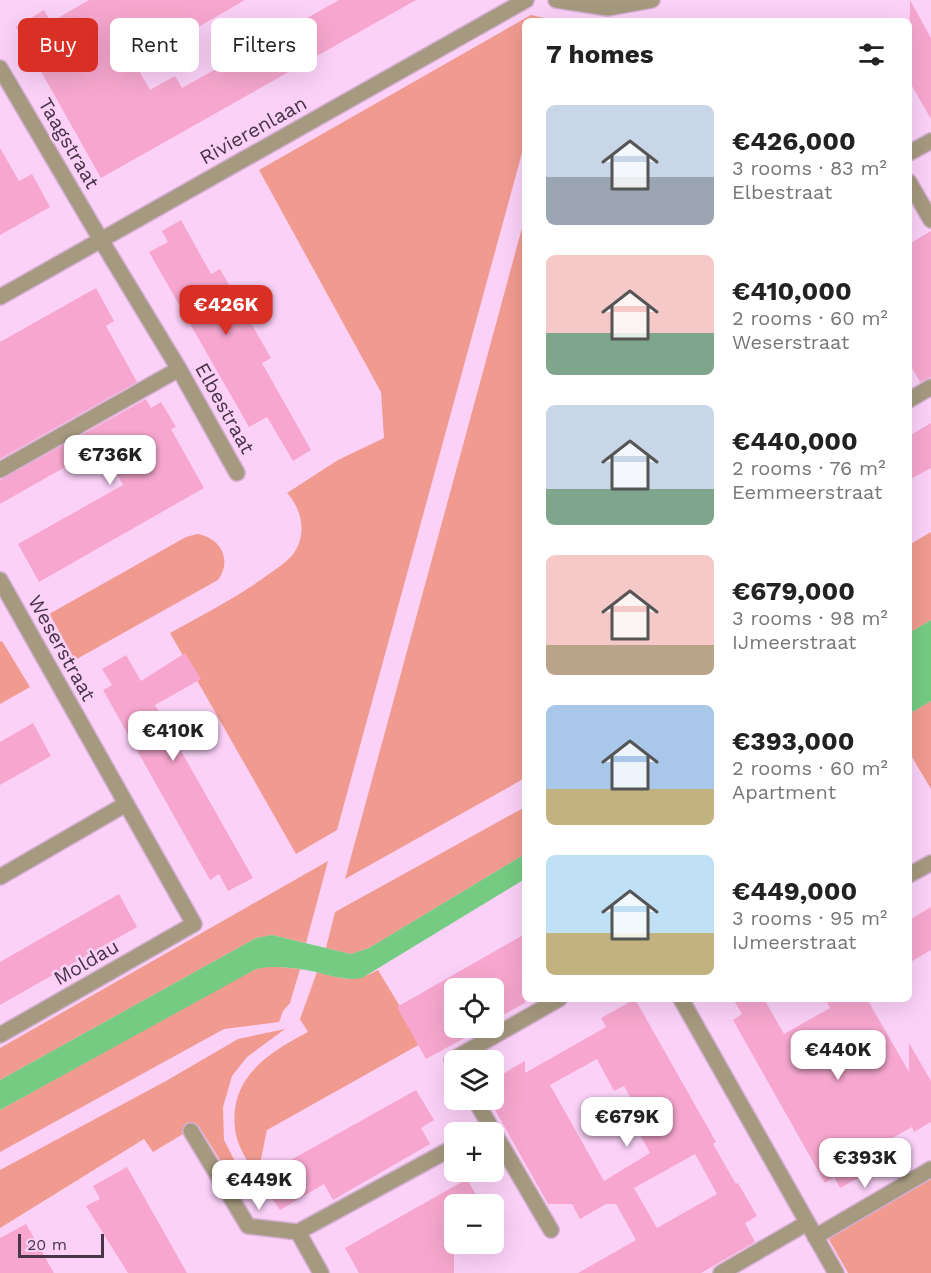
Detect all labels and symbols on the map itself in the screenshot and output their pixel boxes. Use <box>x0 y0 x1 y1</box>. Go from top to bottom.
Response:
street label: Rivierenlaan <box>195 91 311 169</box>
street label: Taagstraat <box>33 93 105 193</box>
pin: €426K <box>184 285 268 336</box>
street label: Elbestraat <box>190 358 260 458</box>
pin: €736K <box>68 435 152 486</box>
street label: Weserstraat <box>23 591 101 706</box>
pin: €410K <box>131 711 215 762</box>
street label: Moldau <box>49 934 123 990</box>
pin: €440K <box>796 1030 880 1081</box>
pin: €679K <box>585 1097 669 1148</box>
pin: €393K <box>823 1138 907 1189</box>
pin: €449K <box>217 1160 301 1211</box>
scale bar <box>18 1231 104 1258</box>

